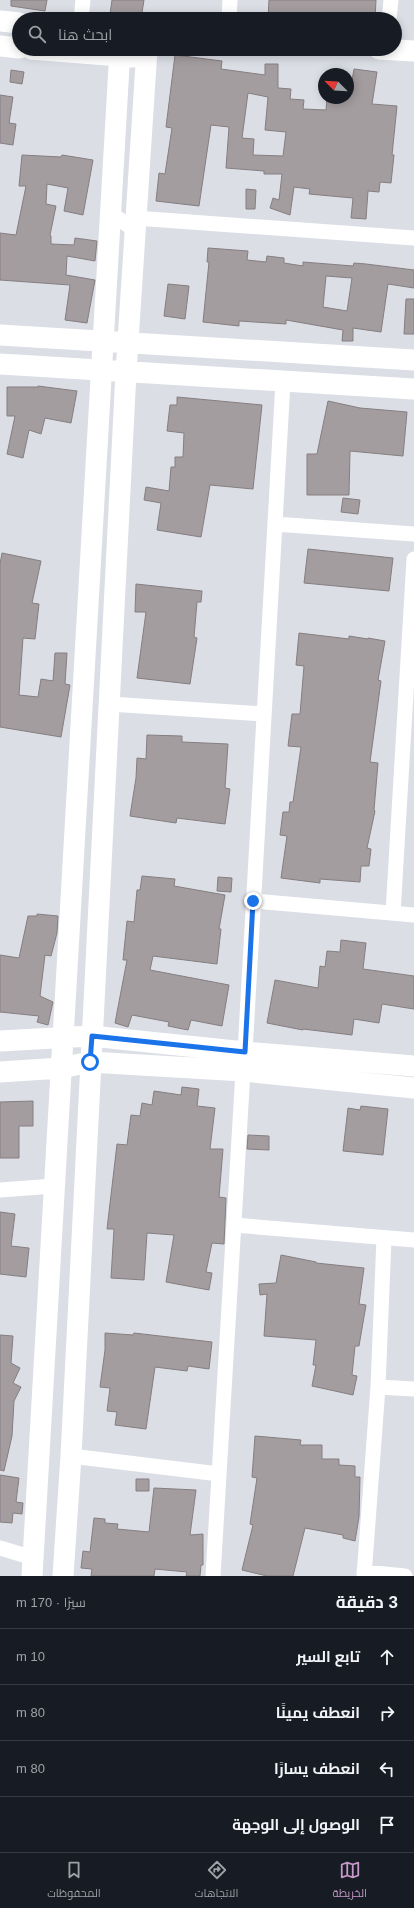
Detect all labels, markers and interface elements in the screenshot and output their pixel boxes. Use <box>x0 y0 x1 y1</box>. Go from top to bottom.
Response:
search box <box>12 12 402 56</box>
icon: search <box>26 23 48 45</box>
text: ابحث هنا <box>58 26 112 43</box>
north arrow <box>318 68 354 104</box>
route end <box>244 892 262 910</box>
route start <box>81 1053 99 1071</box>
text: 3 دقيقة <box>336 1593 398 1612</box>
text: سيرًا · 170 m <box>16 1595 86 1610</box>
icon: ahead <box>376 1646 398 1668</box>
text: تابع السير <box>296 1648 360 1665</box>
text: 10 m <box>16 1649 45 1664</box>
icon: right <box>376 1702 398 1724</box>
text: انعطف يمينًا <box>276 1704 360 1721</box>
text: 80 m <box>16 1705 45 1720</box>
icon: left <box>376 1758 398 1780</box>
text: انعطف يسارًا <box>274 1760 360 1777</box>
text: 80 m <box>16 1761 45 1776</box>
icon: arrive <box>376 1814 398 1836</box>
text: الوصول إلى الوجهة <box>232 1816 360 1833</box>
tab: المحفوظات <box>47 1859 101 1903</box>
tab: الاتجاهات <box>195 1859 238 1903</box>
tab: الخريطة <box>333 1859 367 1903</box>

